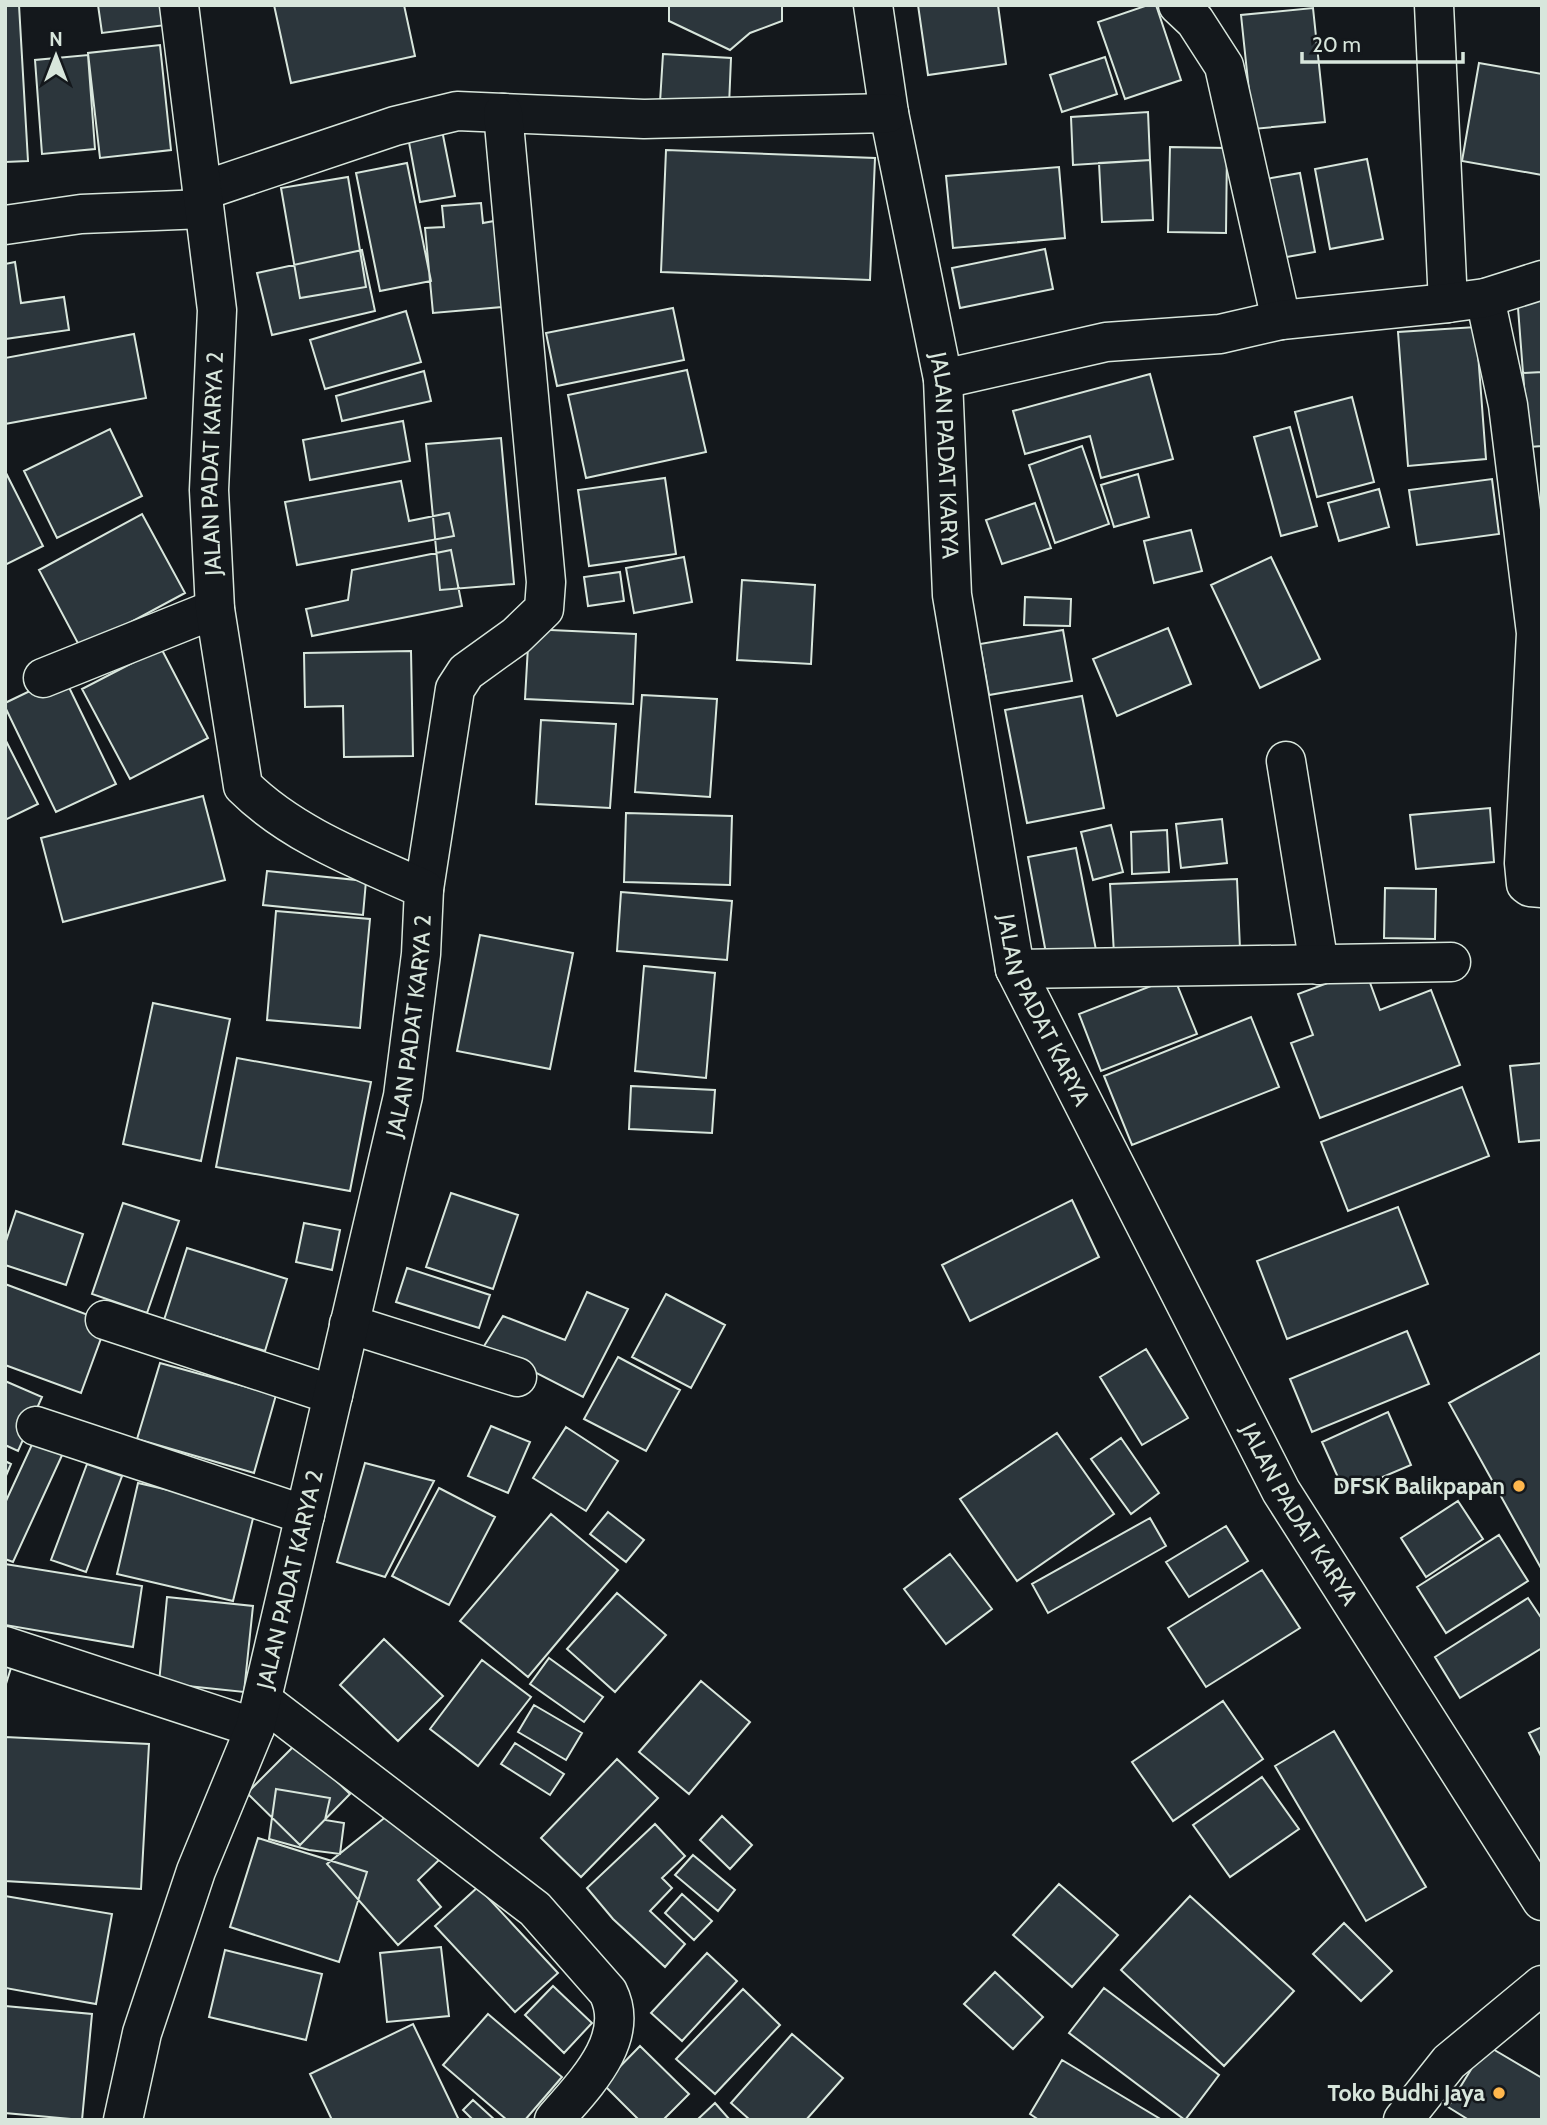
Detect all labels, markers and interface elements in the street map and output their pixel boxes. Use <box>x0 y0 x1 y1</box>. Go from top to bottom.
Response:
north arrow <box>21 21 91 91</box>
scale bar <box>1302 21 1463 65</box>
text: N <box>49 28 63 51</box>
text: 20 m <box>1312 32 1361 57</box>
street label: JALAN PADAT KARYA <box>924 349 964 559</box>
street label: JALAN PADAT KARYA 2 <box>195 351 229 577</box>
street label: JALAN PADAT KARYA <box>992 911 1096 1110</box>
street label: JALAN PADAT KARYA 2 <box>380 914 437 1141</box>
street label: JALAN PADAT KARYA <box>1234 1417 1364 1610</box>
street label: JALAN PADAT KARYA 2 <box>250 1467 329 1693</box>
place label: DFSK Balikpapan <box>1333 1472 1505 1500</box>
marker: DFSK Balikpapan <box>1511 1478 1527 1494</box>
place label: Toko Budhi Jaya <box>1328 2079 1486 2107</box>
marker: Toko Budhi Jaya <box>1491 2085 1507 2101</box>

